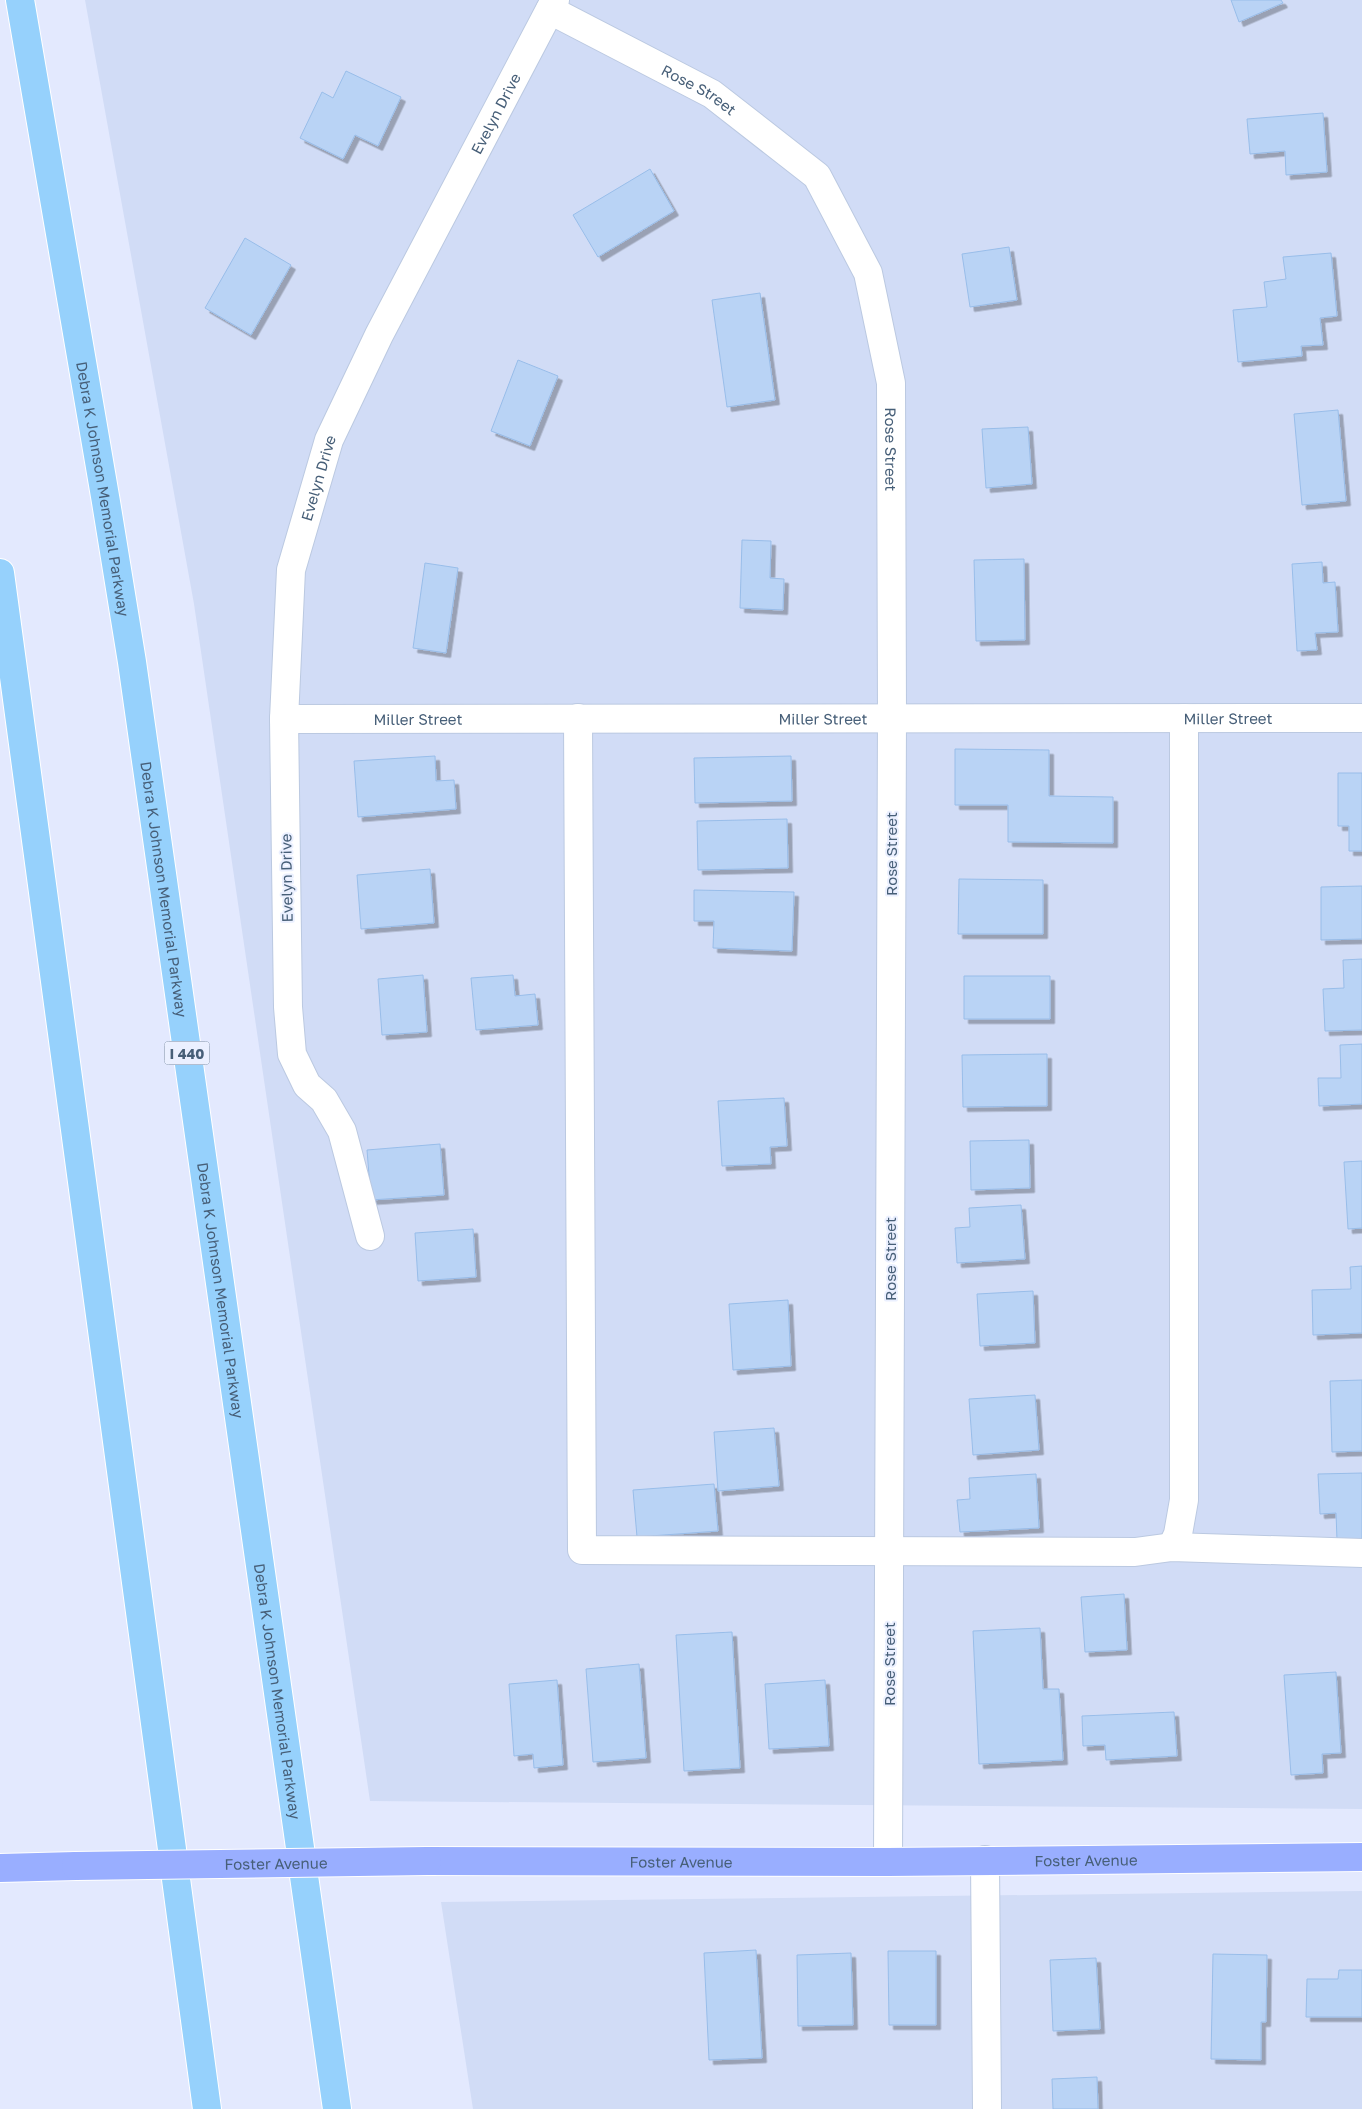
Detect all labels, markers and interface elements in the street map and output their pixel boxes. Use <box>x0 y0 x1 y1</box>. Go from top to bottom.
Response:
street label: Rose Street <box>659 60 740 119</box>
street label: Evelyn Drive <box>467 70 524 157</box>
street label: Debra K Johnson Memorial Parkway <box>73 360 134 618</box>
street label: Rose Street <box>882 407 900 491</box>
street label: Evelyn Drive <box>297 431 339 523</box>
street label: Miller Street <box>778 709 868 728</box>
street label: Miller Street <box>1183 709 1273 727</box>
street label: Miller Street <box>373 710 463 728</box>
street label: Debra K Johnson Memorial Parkway <box>137 760 191 1019</box>
street label: Rose Street <box>882 812 900 896</box>
street label: Evelyn Drive <box>276 833 296 923</box>
road number: I 440 <box>164 1042 210 1064</box>
street label: Debra K Johnson Memorial Parkway <box>194 1161 248 1420</box>
street label: Rose Street <box>881 1217 899 1301</box>
street label: Debra K Johnson Memorial Parkway <box>251 1562 305 1821</box>
street label: Rose Street <box>880 1622 898 1706</box>
street label: Foster Avenue <box>1034 1850 1138 1869</box>
street label: Foster Avenue <box>629 1852 733 1871</box>
street label: Foster Avenue <box>224 1853 328 1873</box>

